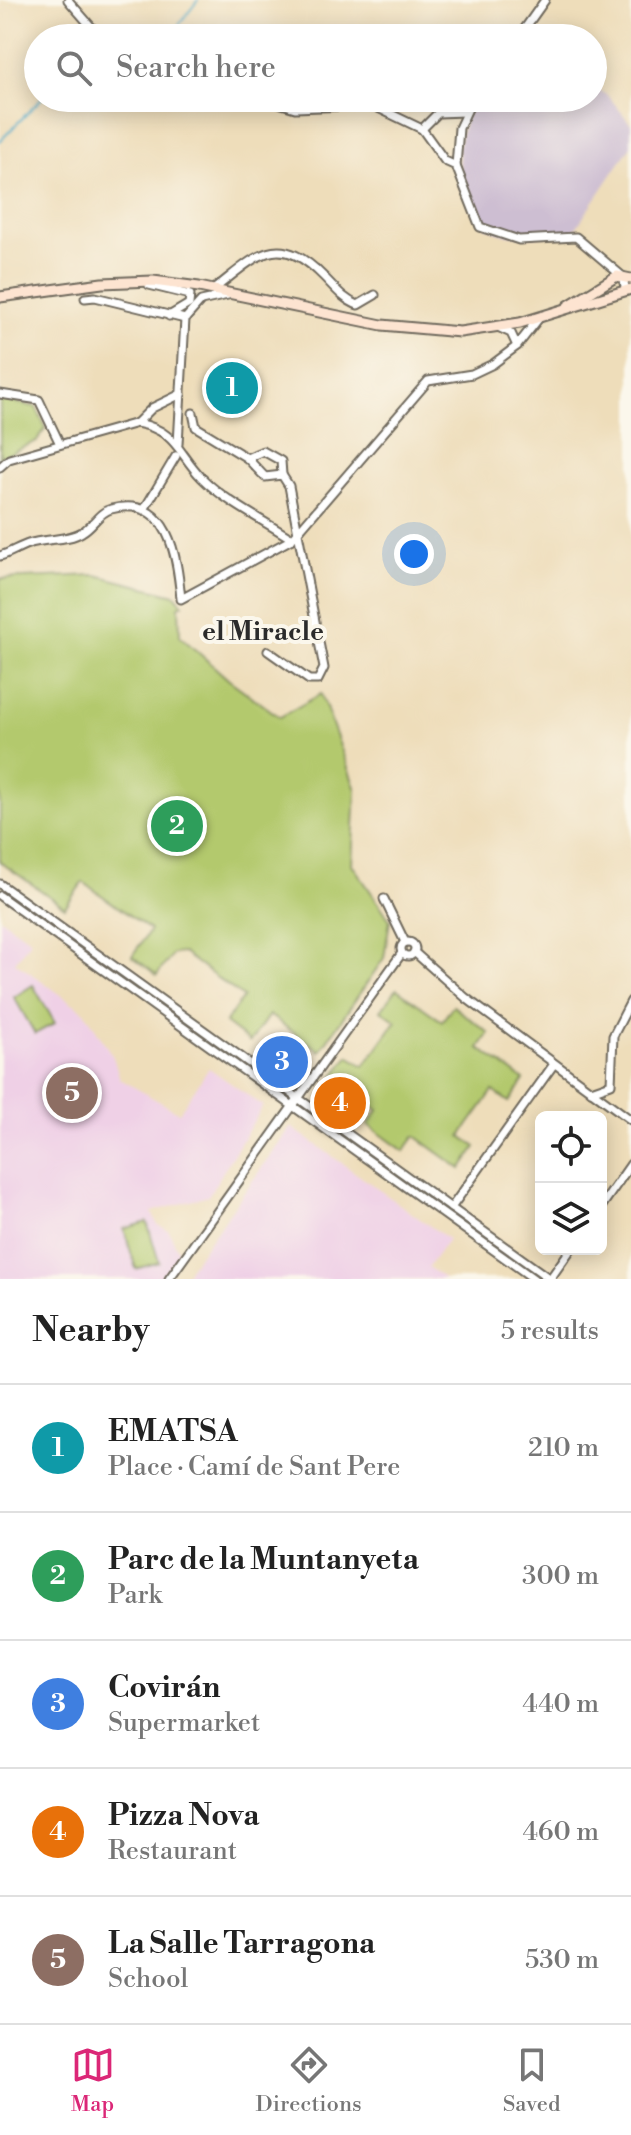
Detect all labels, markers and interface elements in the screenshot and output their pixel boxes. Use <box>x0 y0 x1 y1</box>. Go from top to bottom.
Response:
search box <box>24 24 607 112</box>
icon: search <box>52 46 96 90</box>
text: Search here <box>116 49 276 87</box>
pin: 1 <box>206 358 258 418</box>
your location <box>394 534 434 574</box>
district label: el Miracle <box>202 616 324 648</box>
pin: 2 <box>151 796 203 856</box>
pin: 3 <box>256 1032 308 1092</box>
pin: 5 <box>46 1063 98 1123</box>
pin: 4 <box>314 1073 366 1133</box>
map controls <box>535 1111 607 1255</box>
button: locate <box>535 1111 607 1183</box>
button: layers <box>535 1183 607 1255</box>
text: Nearby <box>32 1310 150 1352</box>
text: 5 results <box>501 1315 599 1347</box>
text: EMATSA <box>108 1413 238 1451</box>
text: 1 <box>52 1432 64 1464</box>
text: 210 m <box>528 1432 599 1464</box>
text: Place · Camí de Sant Pere <box>108 1451 400 1483</box>
text: Parc de la Muntanyeta <box>108 1541 419 1579</box>
text: 2 <box>50 1560 66 1592</box>
text: 300 m <box>522 1560 599 1592</box>
text: Park <box>108 1579 162 1611</box>
text: Covirán <box>108 1669 220 1707</box>
text: 3 <box>50 1688 66 1720</box>
text: 440 m <box>522 1688 599 1720</box>
text: Supermarket <box>108 1707 260 1739</box>
text: Pizza Nova <box>108 1797 260 1835</box>
text: 4 <box>49 1816 67 1848</box>
text: 460 m <box>522 1816 599 1848</box>
text: Restaurant <box>108 1835 237 1867</box>
text: La Salle Tarragona <box>108 1925 375 1963</box>
text: 5 <box>50 1944 66 1976</box>
text: 530 m <box>525 1944 599 1976</box>
text: School <box>108 1963 188 1995</box>
tab: Map <box>71 2043 115 2118</box>
tab: Directions <box>256 2043 362 2118</box>
tab: Saved <box>503 2043 560 2118</box>

